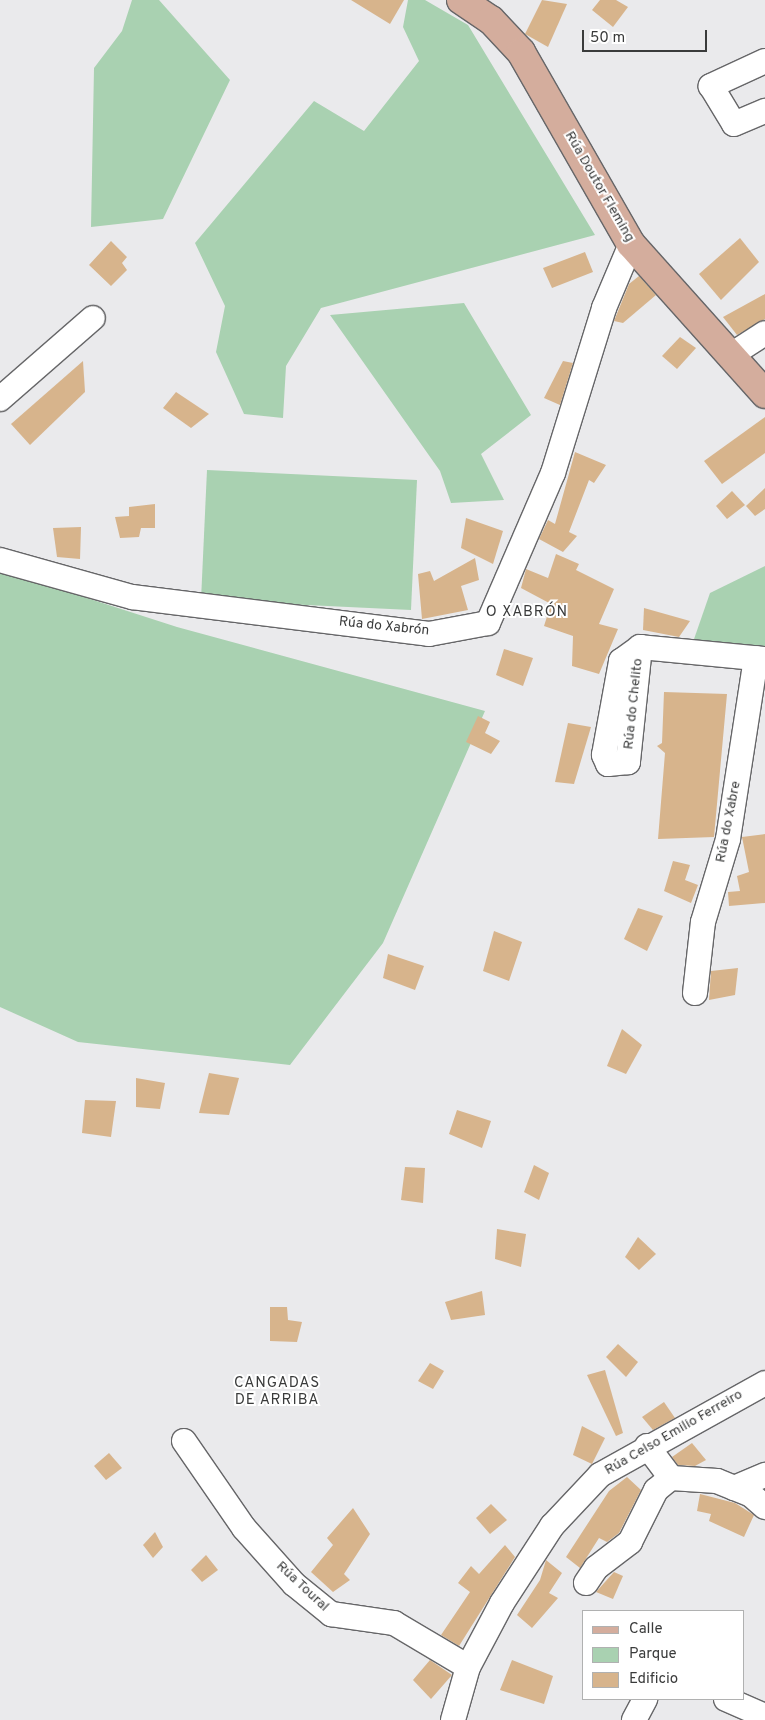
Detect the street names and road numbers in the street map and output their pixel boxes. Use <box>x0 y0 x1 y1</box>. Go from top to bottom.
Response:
street label: Rúa Doutor Fleming <box>560 129 638 245</box>
street label: Rúa do Xabrón <box>338 614 430 640</box>
street label: Rúa do Chelito <box>621 658 647 750</box>
street label: Rúa do Xabre <box>713 780 745 864</box>
street label: Rúa Celso Emilio Ferreiro <box>602 1387 746 1479</box>
street label: Rúa Toural <box>272 1558 332 1616</box>

